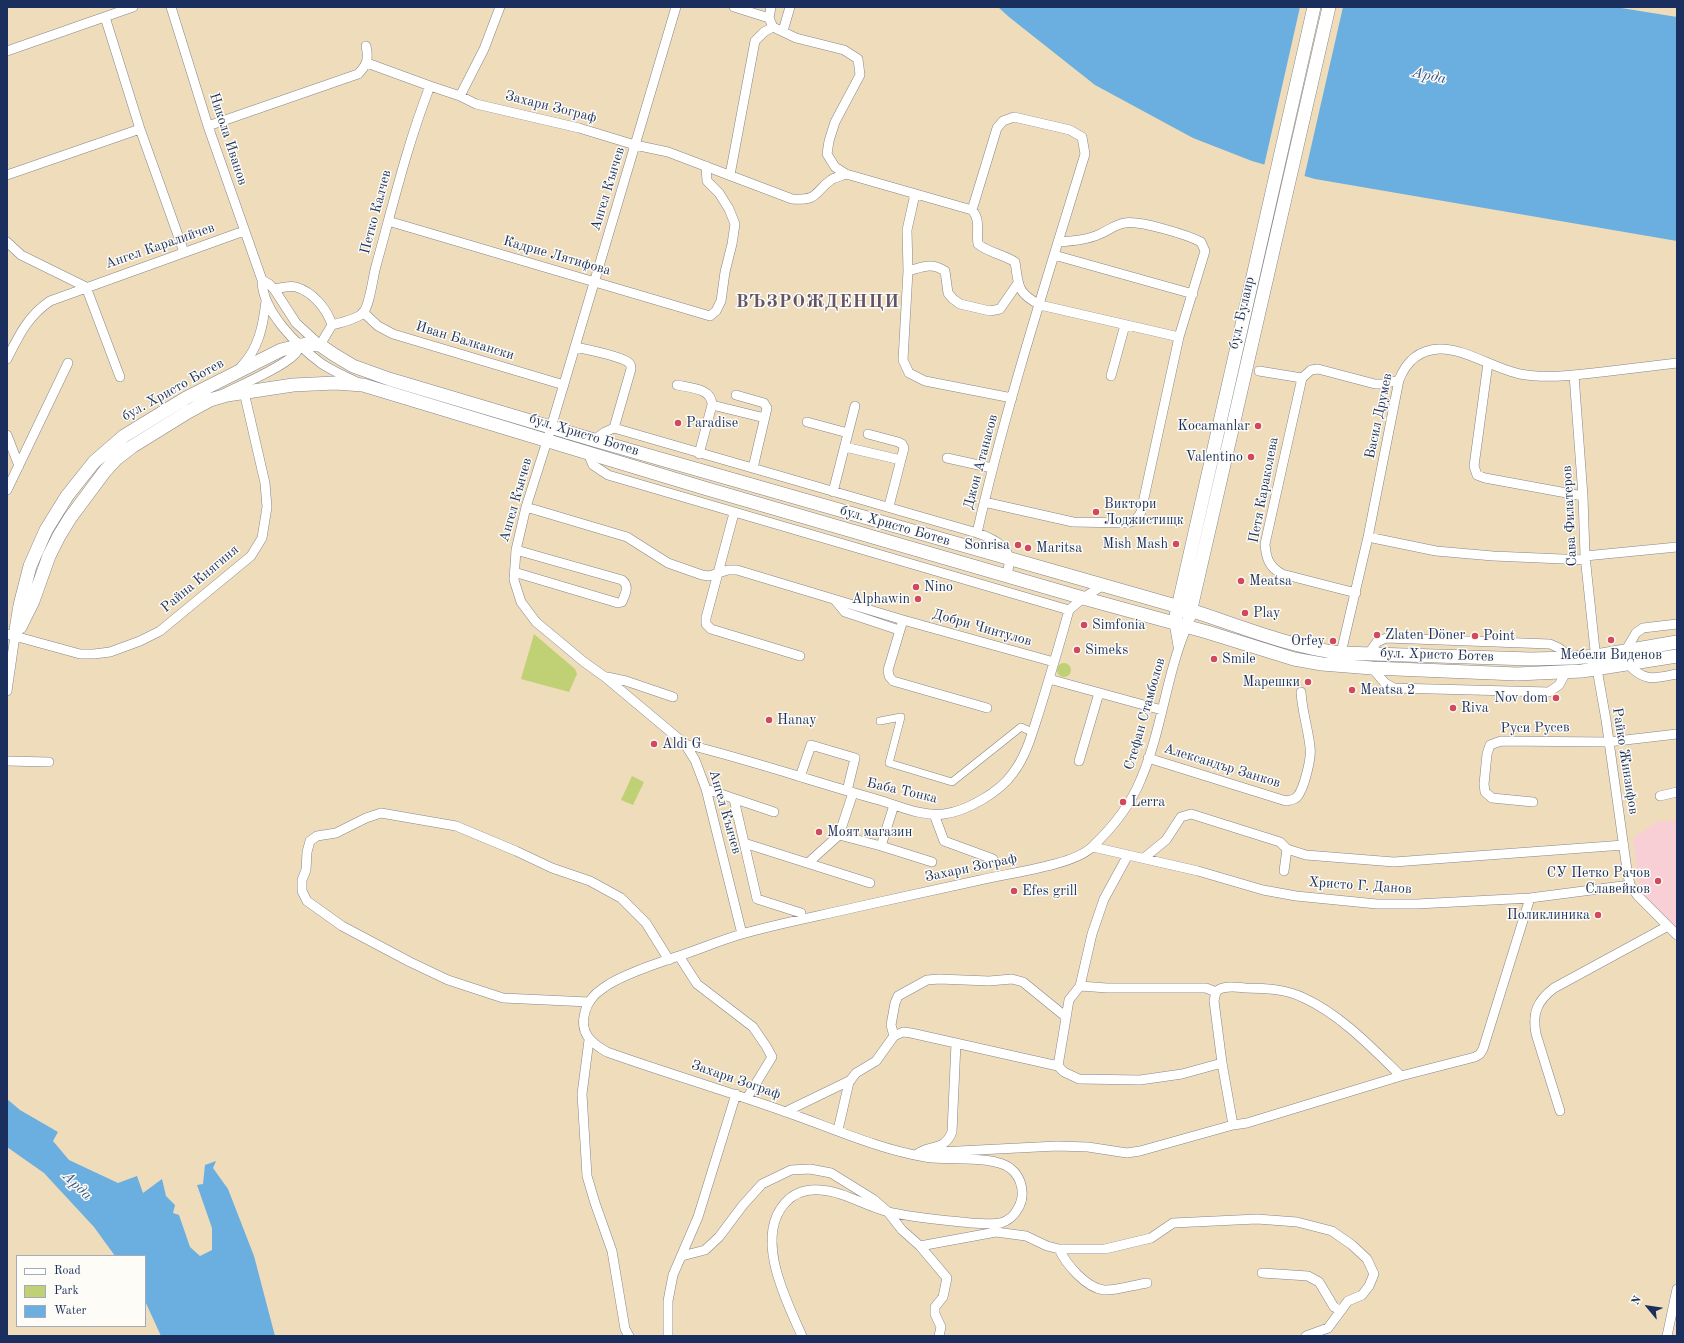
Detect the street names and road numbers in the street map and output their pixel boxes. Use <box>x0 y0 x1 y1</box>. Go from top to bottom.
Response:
street label: Захари Зограф <box>503 88 599 126</box>
street label: Никола Иванов <box>205 91 251 187</box>
street label: Ангел Кънчев <box>587 145 629 233</box>
street label: Петко Калчев <box>357 168 395 256</box>
street label: Ангел Каралийчев <box>103 219 217 273</box>
street label: Кадрие Лятифова <box>501 233 613 279</box>
street label: бул. Булаир <box>1226 275 1258 351</box>
street label: Иван Балкански <box>414 318 516 364</box>
street label: бул. Христо Ботев <box>119 355 227 425</box>
street label: Васил Друмев <box>1362 372 1396 460</box>
street label: бул. Христо Ботев <box>527 410 641 460</box>
street label: Джон Атанасов <box>960 413 1002 511</box>
street label: Петя Караколева <box>1245 436 1283 544</box>
street label: Ангел Кънчев <box>496 456 536 544</box>
street label: Сава Филатеров <box>1559 465 1581 567</box>
street label: бул. Христо Ботев <box>838 502 952 550</box>
street label: Райна Княгиня <box>158 542 242 616</box>
street label: Добри Чинтулов <box>930 606 1034 650</box>
street label: бул. Христо Ботев <box>1380 645 1494 665</box>
street label: Стефан Стамболов <box>1121 656 1169 772</box>
street label: Райко Жинзифов <box>1608 706 1642 816</box>
street label: Руси Русев <box>1500 719 1570 737</box>
street label: Александър Занков <box>1161 740 1283 792</box>
street label: Ангел Кънчев <box>705 768 745 856</box>
street label: Баба Тонка <box>865 775 939 807</box>
street label: Захари Зограф <box>923 850 1019 886</box>
street label: Христо Г. Данов <box>1308 874 1412 898</box>
street label: Захари Зограф <box>689 1057 783 1103</box>

